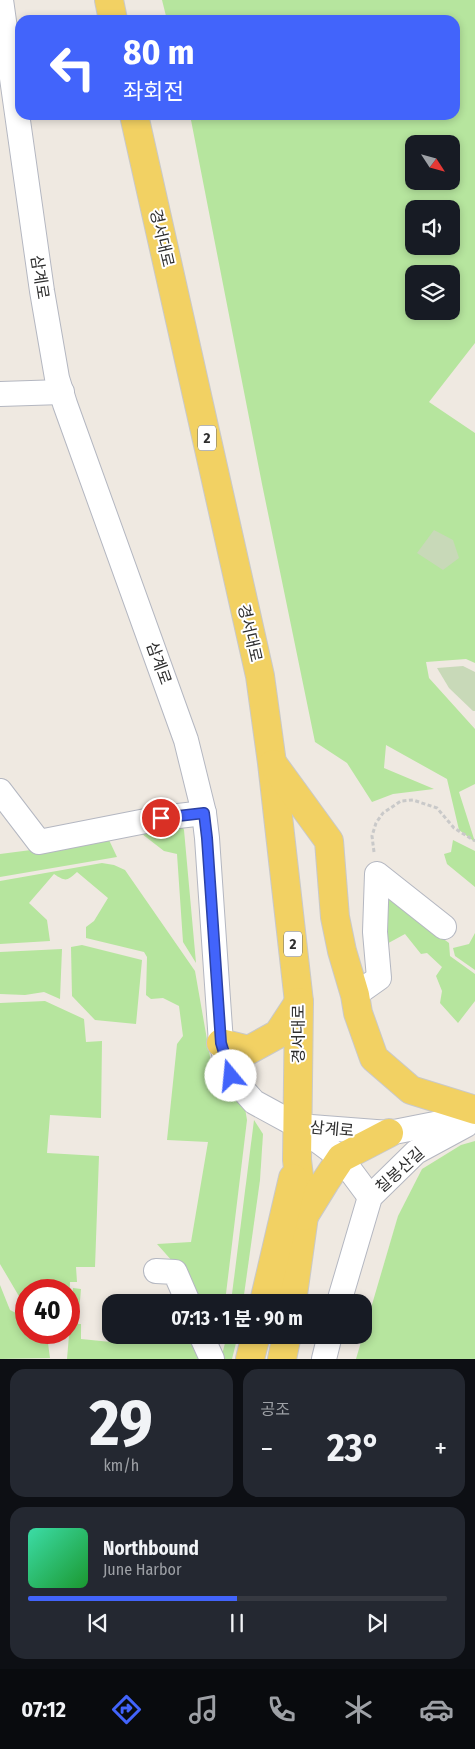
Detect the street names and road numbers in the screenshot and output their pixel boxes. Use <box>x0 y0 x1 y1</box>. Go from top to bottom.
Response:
street label: 경서대로 <box>146 207 178 269</box>
street label: 삼계로 <box>27 254 53 301</box>
road number: 2 <box>198 426 216 450</box>
street label: 경서대로 <box>234 602 266 664</box>
street label: 삼계로 <box>143 639 176 687</box>
road number: 2 <box>284 932 302 956</box>
street label: 경서대로 <box>289 1004 308 1063</box>
street label: 삼계로 <box>309 1118 355 1140</box>
street label: 칠봉산길 <box>372 1143 428 1197</box>

